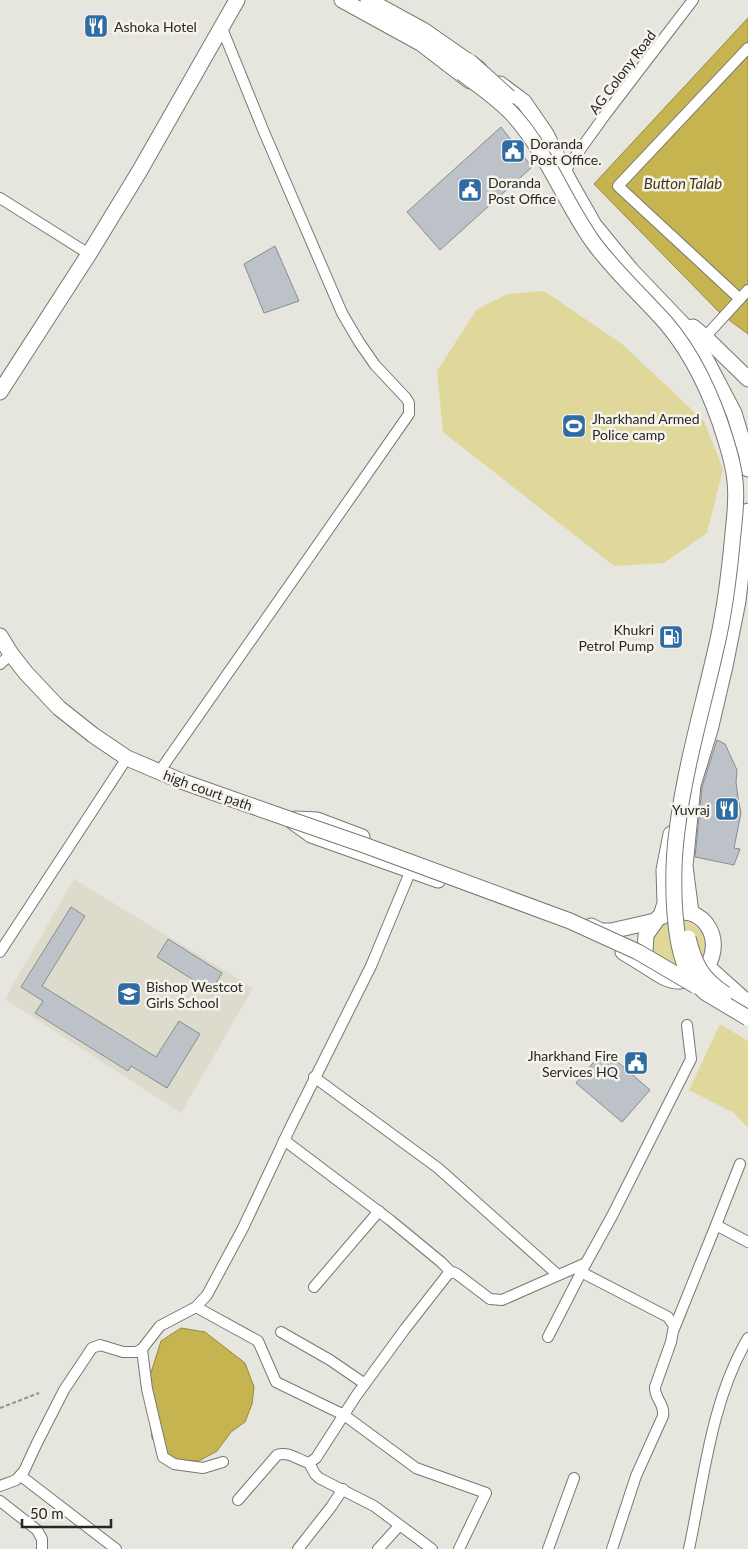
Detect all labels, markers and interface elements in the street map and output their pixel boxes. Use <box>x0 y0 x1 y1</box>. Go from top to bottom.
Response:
restaurant icon: Ashoka Hotel <box>83 13 109 39</box>
place label: Ashoka Hotel <box>114 18 197 35</box>
street label: AG Colony Road <box>585 27 659 117</box>
place label: Doranda Post Office. <box>530 135 601 168</box>
public building icon: Doranda Post Office. <box>500 138 526 164</box>
place label: Doranda Post Office <box>488 174 556 207</box>
water label: Button Talab <box>644 174 722 192</box>
public building icon: Doranda Post Office <box>457 177 483 203</box>
place label: Jharkhand Armed Police camp <box>592 410 700 443</box>
sports icon: Jharkhand Armed Police camp <box>561 413 587 439</box>
place label: Khukri Petrol Pump <box>578 621 654 654</box>
fuel station icon: Khukri Petrol Pump <box>658 624 684 650</box>
street label: high court path <box>161 766 255 814</box>
restaurant icon: Yuvraj <box>714 796 740 822</box>
place label: Yuvraj <box>672 801 710 818</box>
place label: Bishop Westcot Girls School <box>146 978 243 1011</box>
school or university icon: Bishop Westcot Girls School <box>116 981 142 1007</box>
place label: Jharkhand Fire Services HQ <box>528 1047 619 1080</box>
public building icon: Jharkhand Fire Services HQ <box>623 1050 649 1076</box>
scale bar <box>22 1496 111 1528</box>
text: 50 m <box>30 1504 64 1522</box>

